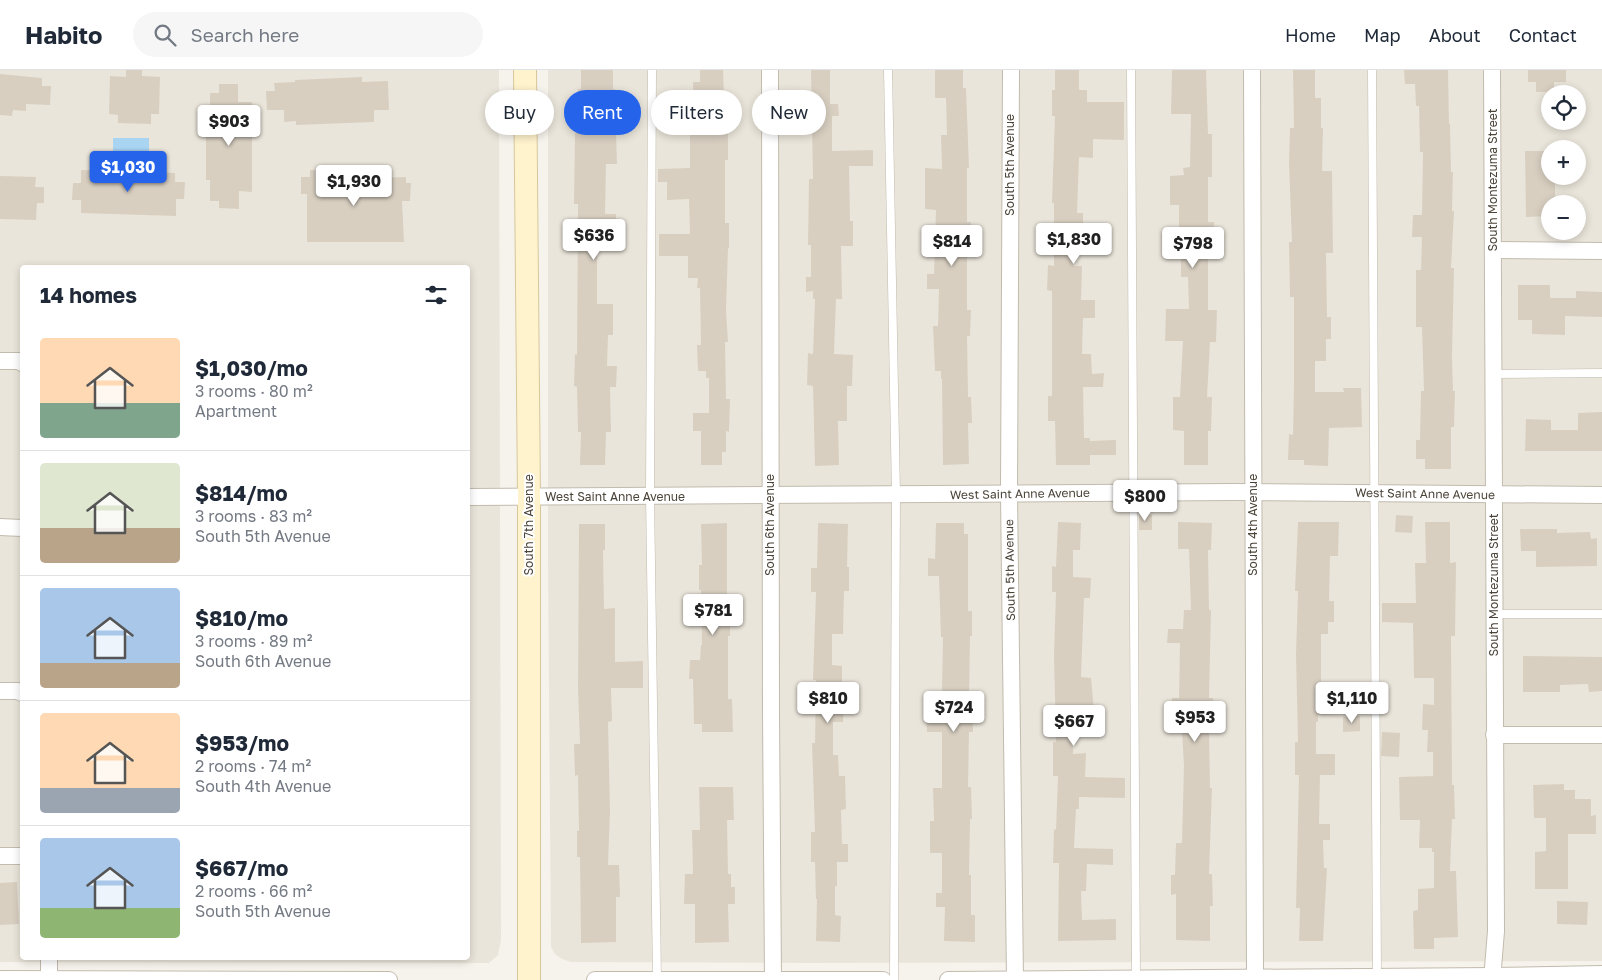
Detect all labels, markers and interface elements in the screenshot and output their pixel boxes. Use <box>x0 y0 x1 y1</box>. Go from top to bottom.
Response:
search box <box>133 12 483 57</box>
text: Habito <box>25 20 103 49</box>
icon: search <box>151 21 179 49</box>
text: Search here <box>191 23 299 46</box>
text: Home <box>1285 24 1336 46</box>
text: Map <box>1364 24 1401 46</box>
text: About <box>1429 24 1481 46</box>
text: Contact <box>1509 24 1577 46</box>
map controls <box>1541 85 1586 240</box>
button: locate <box>1541 85 1586 130</box>
chip: Buy <box>485 90 554 135</box>
chip: Rent <box>564 90 641 135</box>
chip: Filters <box>651 90 742 135</box>
chip: New <box>752 90 826 135</box>
pin: $903 <box>199 104 259 147</box>
street label: South Montezuma Street <box>1485 108 1500 252</box>
text: $903 <box>208 111 250 131</box>
street label: South 5th Avenue <box>1002 114 1017 216</box>
button: + <box>1541 140 1586 185</box>
pin: $1,030 <box>87 150 169 193</box>
text: $1,030 <box>101 157 155 177</box>
pin: $1,930 <box>313 164 395 207</box>
text: $1,930 <box>327 171 381 191</box>
button: − <box>1541 195 1586 240</box>
pin: $636 <box>564 218 624 261</box>
pin: $1,830 <box>1033 222 1115 265</box>
pin: $814 <box>922 224 982 267</box>
text: $636 <box>574 225 614 245</box>
pin: $798 <box>1163 226 1223 269</box>
text: $1,830 <box>1047 229 1101 249</box>
text: $814 <box>932 231 972 251</box>
text: $798 <box>1173 233 1213 253</box>
icon: filters <box>422 281 450 309</box>
text: 14 homes <box>40 282 137 308</box>
text: $1,030/mo <box>195 355 308 381</box>
icon: home <box>80 358 140 418</box>
text: 3 rooms · 80 m² <box>195 381 313 401</box>
text: Apartment <box>195 401 277 421</box>
street label: South 7th Avenue <box>521 474 536 576</box>
street label: South 6th Avenue <box>762 474 777 576</box>
street label: South 4th Avenue <box>1245 474 1260 576</box>
text: $814/mo <box>195 480 288 506</box>
pin: $800 <box>1115 480 1175 522</box>
icon: home <box>80 483 140 543</box>
street label: West Saint Anne Avenue <box>950 485 1090 502</box>
street label: West Saint Anne Avenue <box>1355 485 1495 502</box>
text: $800 <box>1124 486 1166 506</box>
street label: West Saint Anne Avenue <box>545 489 685 504</box>
text: 3 rooms · 83 m² <box>195 506 312 526</box>
street label: South Montezuma Street <box>1486 513 1501 657</box>
street label: South 5th Avenue <box>1001 519 1018 621</box>
text: South 5th Avenue <box>195 526 331 546</box>
pin: $781 <box>683 594 743 636</box>
text: $781 <box>694 600 732 620</box>
text: $810/mo <box>195 605 288 631</box>
icon: home <box>80 608 140 668</box>
text: 3 rooms · 89 m² <box>195 631 312 651</box>
text: South 6th Avenue <box>195 651 331 671</box>
pin: $810 <box>798 682 858 724</box>
pin: $1,110 <box>1311 682 1393 724</box>
text: $810 <box>808 688 848 708</box>
text: $1,110 <box>1327 688 1377 708</box>
pin: $724 <box>924 690 984 733</box>
text: $724 <box>934 697 974 717</box>
pin: $953 <box>1165 700 1225 743</box>
pin: $667 <box>1044 704 1104 747</box>
text: $953 <box>1175 707 1215 727</box>
text: $667 <box>1054 711 1094 731</box>
text: $953/mo <box>195 730 289 756</box>
icon: home <box>80 733 140 793</box>
text: 2 rooms · 74 m² <box>195 756 311 776</box>
text: South 4th Avenue <box>195 776 331 796</box>
text: $667/mo <box>195 855 288 881</box>
icon: home <box>80 858 140 918</box>
text: 2 rooms · 66 m² <box>195 881 312 901</box>
text: South 5th Avenue <box>195 901 331 921</box>

